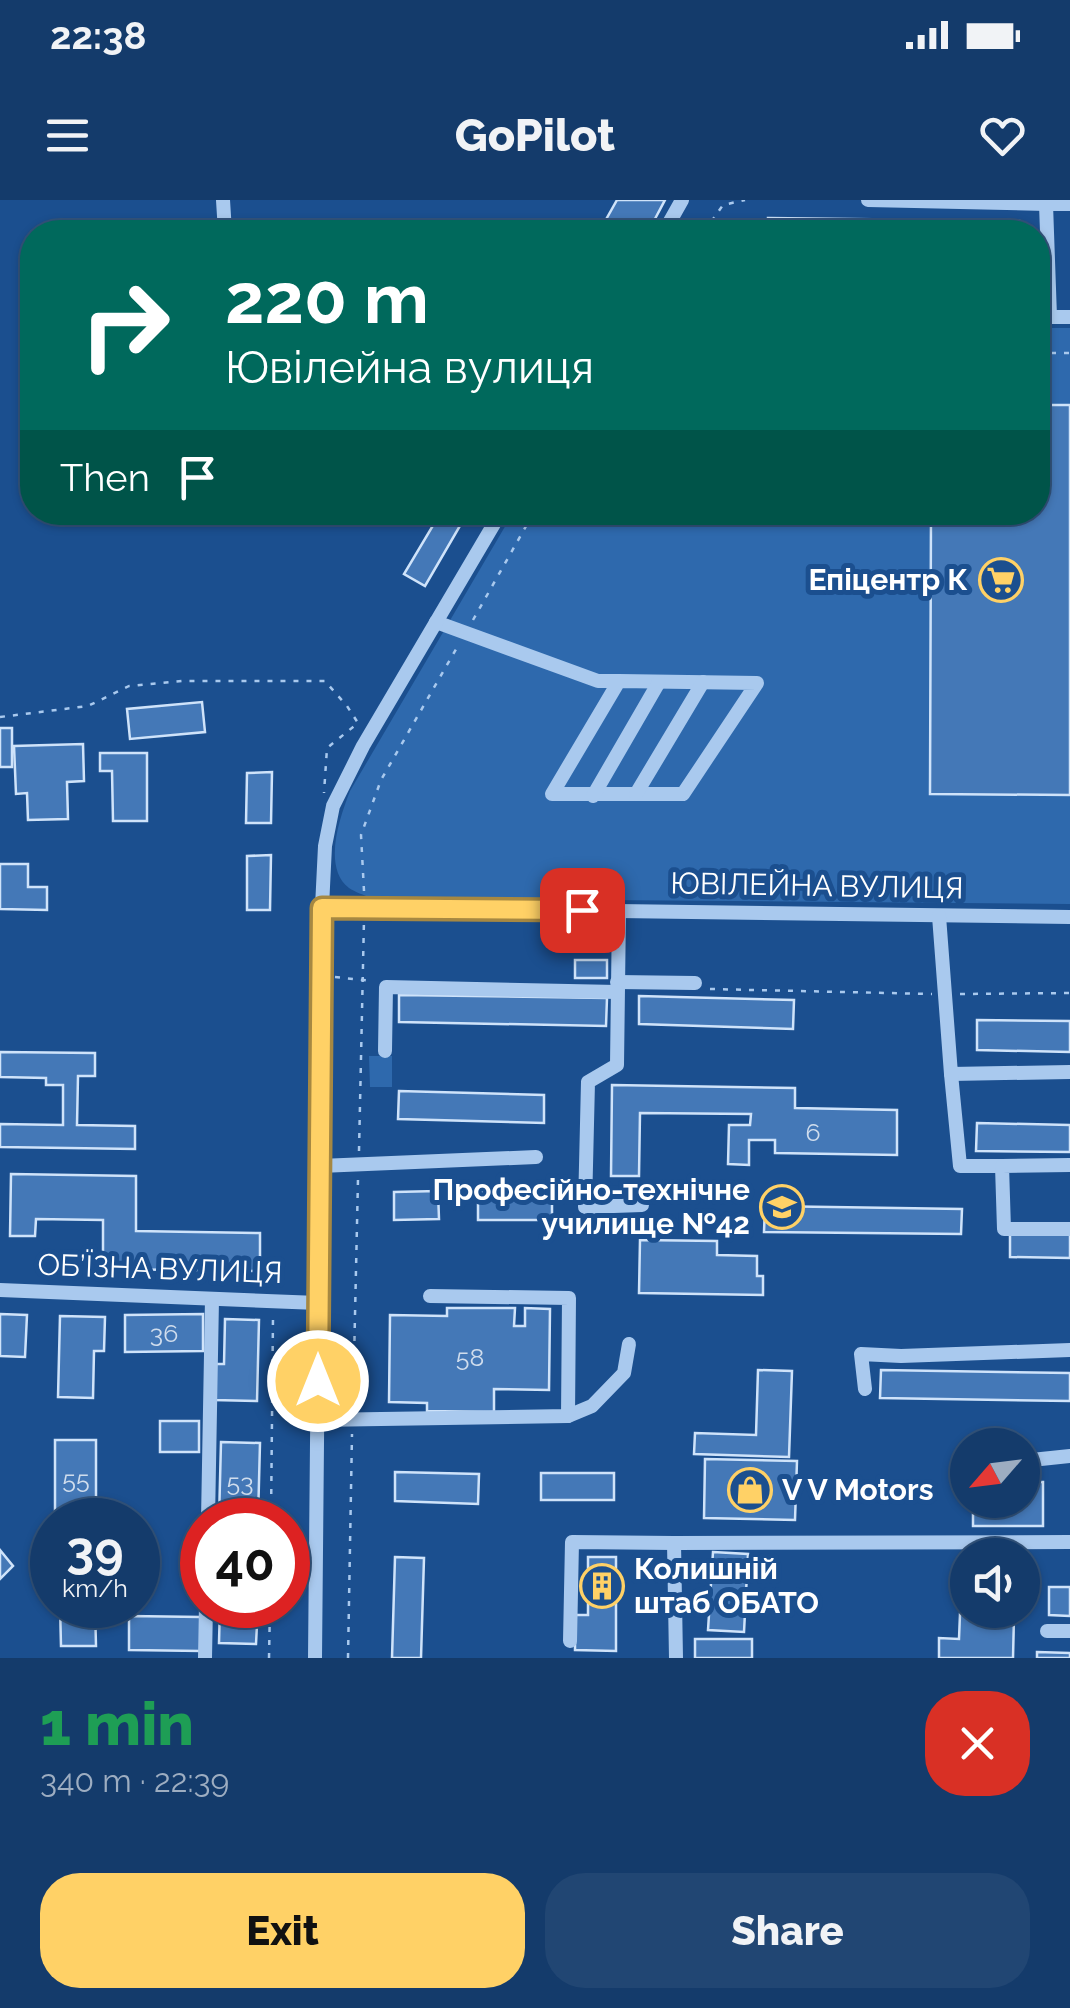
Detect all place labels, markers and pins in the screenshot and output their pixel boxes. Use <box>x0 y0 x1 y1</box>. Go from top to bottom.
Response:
supermarket icon: Епіцентр К <box>978 557 1024 603</box>
place label: Епіцентр К <box>808 562 968 597</box>
pin <box>540 868 625 953</box>
place label: Професійно-технічне училище №42 <box>432 1172 750 1241</box>
school or university icon: Професійно-технічне училище №42 <box>759 1184 805 1230</box>
shop icon: V V Motors <box>727 1467 773 1513</box>
place label: V V Motors <box>782 1472 933 1507</box>
place label: Колишній штаб ОБАТО <box>634 1551 819 1620</box>
building icon: Колишній штаб ОБАТО <box>579 1563 625 1609</box>

